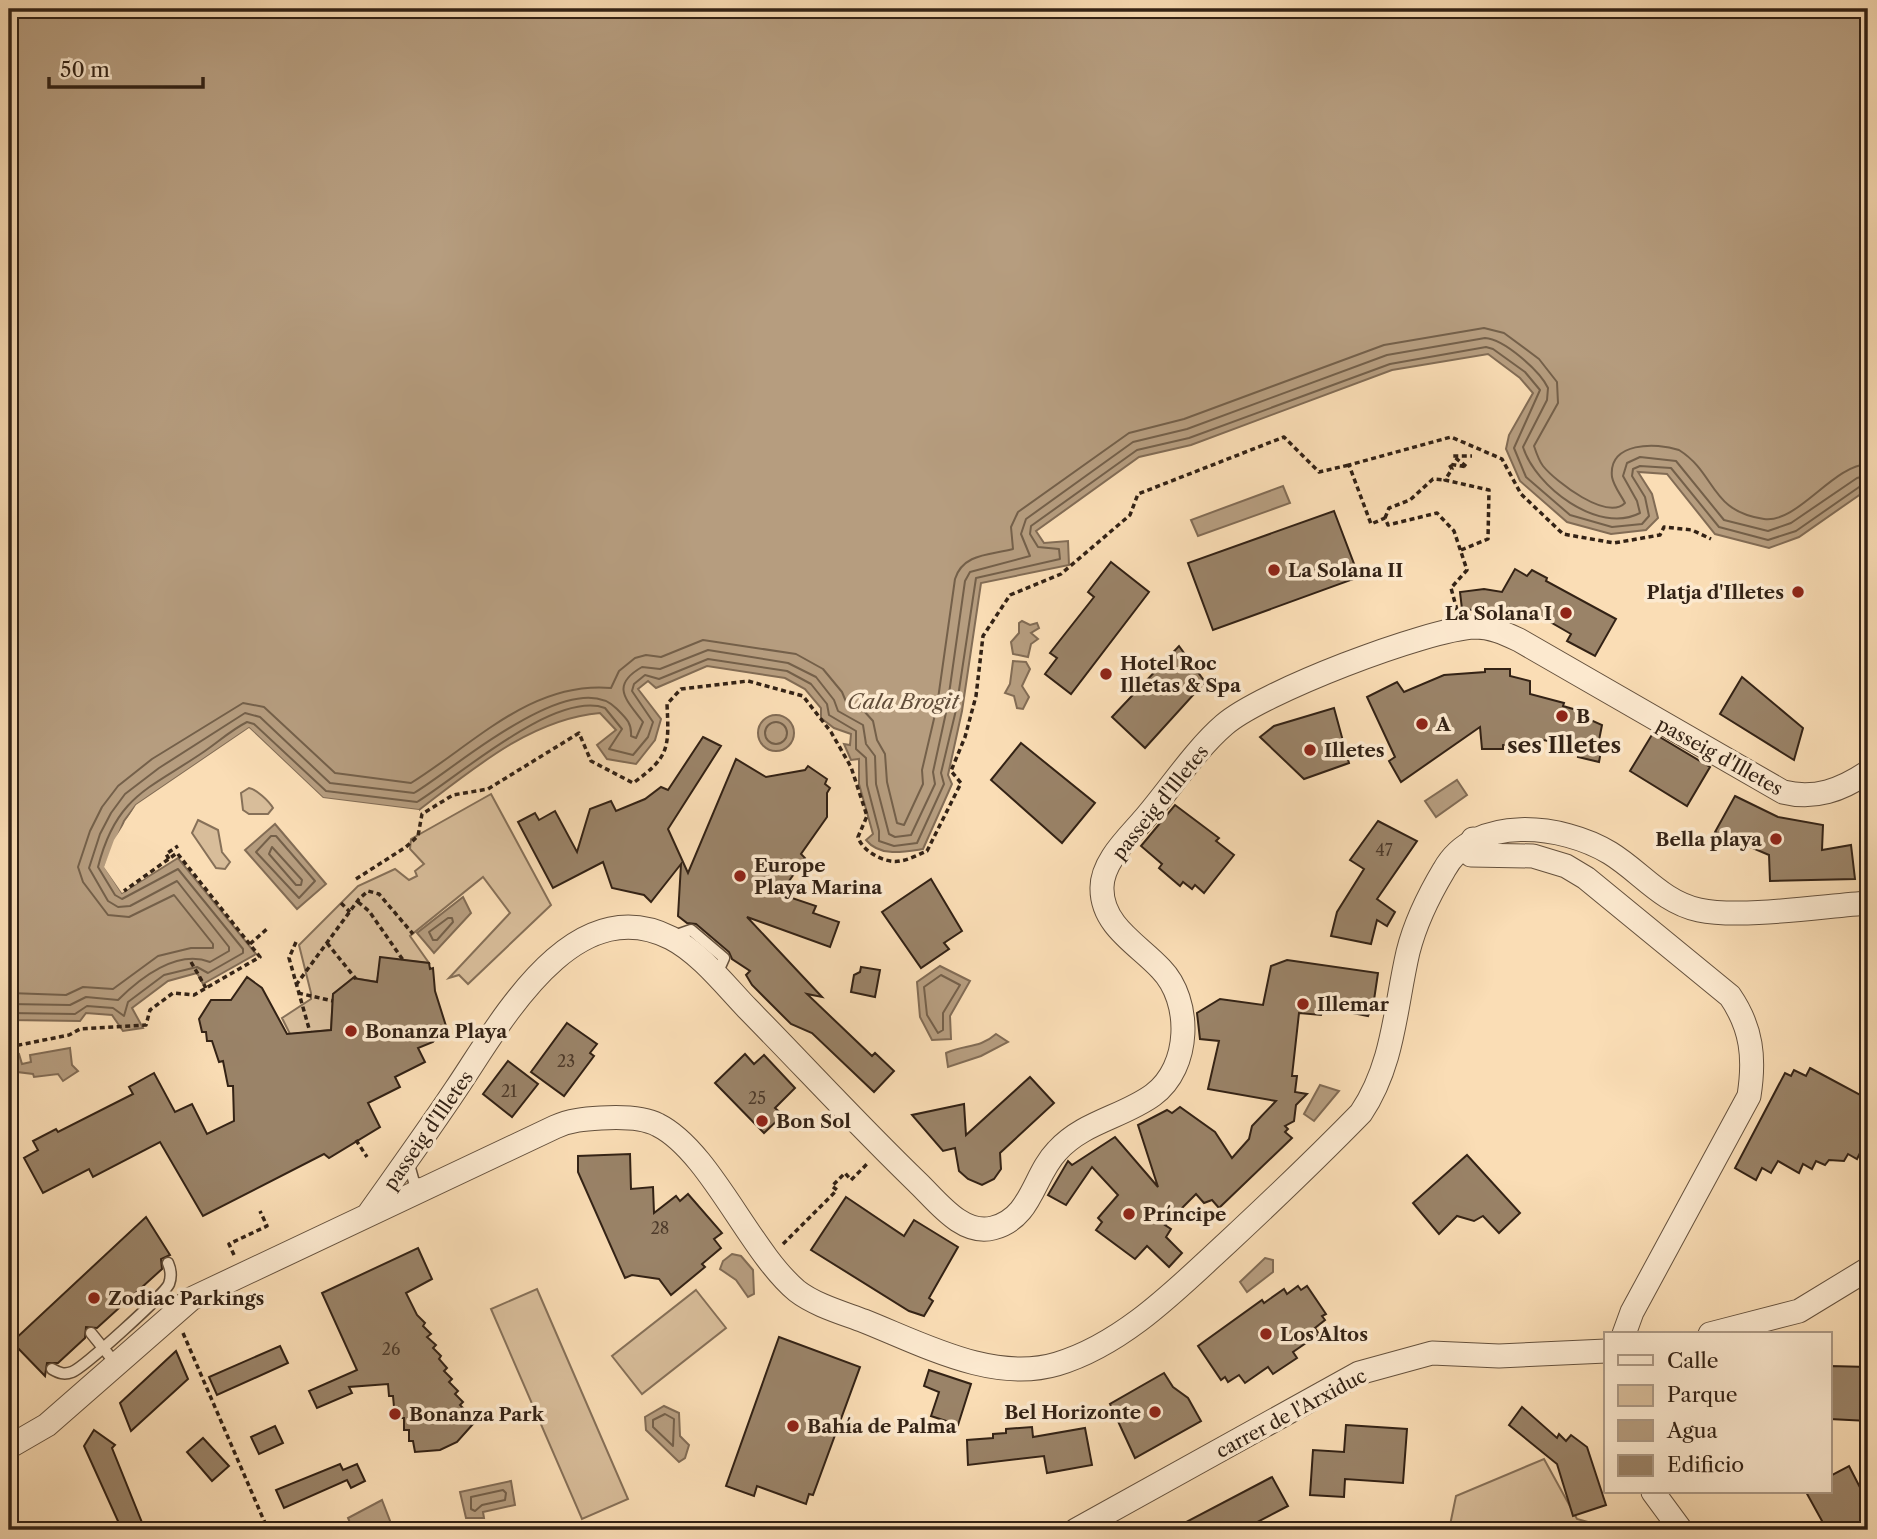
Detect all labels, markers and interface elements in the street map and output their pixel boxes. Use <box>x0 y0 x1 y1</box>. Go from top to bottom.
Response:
scale bar <box>49 46 203 90</box>
text: 50 m <box>60 57 110 82</box>
place label: La Solana II <box>1288 559 1403 582</box>
marker: La Solana II <box>1266 562 1282 578</box>
place label: Platja d'Illetes <box>1647 581 1784 604</box>
marker: Platja d'Illetes <box>1790 584 1806 600</box>
place label: La Solana I <box>1445 602 1552 625</box>
marker: La Solana I <box>1558 605 1574 621</box>
place label: Hotel Roc Illetas & Spa <box>1120 652 1242 697</box>
marker: Hotel Roc Illetas & Spa <box>1098 666 1114 682</box>
water label: Cala Brogit <box>847 689 960 714</box>
place label: B <box>1576 705 1590 728</box>
marker: B <box>1554 708 1570 724</box>
street label: passeig d'Illetes <box>1653 712 1787 800</box>
place label: A <box>1435 713 1452 736</box>
marker: A <box>1414 716 1430 732</box>
district label: ses Illetes <box>1507 731 1621 759</box>
place label: Illetes <box>1324 739 1385 762</box>
street label: passeig d'Illetes <box>1107 741 1213 864</box>
marker: Illetes <box>1302 742 1318 758</box>
place label: Bella playa <box>1655 828 1763 851</box>
marker: Bella playa <box>1768 831 1784 847</box>
house number: 47 <box>1375 840 1393 860</box>
place label: Europe Playa Marina <box>754 854 883 899</box>
marker: Europe Playa Marina <box>732 868 748 884</box>
place label: Illemar <box>1317 993 1390 1016</box>
marker: Illemar <box>1295 996 1311 1012</box>
place label: Bonanza Playa <box>365 1020 508 1043</box>
marker: Bonanza Playa <box>343 1023 359 1039</box>
house number: 23 <box>557 1051 575 1071</box>
street label: passeig d'Illetes <box>379 1066 478 1194</box>
house number: 21 <box>501 1081 517 1101</box>
house number: 25 <box>748 1088 766 1108</box>
place label: Bon Sol <box>776 1110 851 1133</box>
marker: Bon Sol <box>754 1113 770 1129</box>
place label: Príncipe <box>1143 1203 1226 1226</box>
marker: Príncipe <box>1121 1206 1137 1222</box>
house number: 28 <box>651 1218 669 1238</box>
place label: Zodiac Parkings <box>108 1287 265 1310</box>
marker: Zodiac Parkings <box>86 1290 102 1306</box>
place label: Los Altos <box>1280 1323 1368 1346</box>
marker: Los Altos <box>1258 1326 1274 1342</box>
legend <box>1604 1332 1832 1494</box>
house number: 26 <box>382 1339 400 1359</box>
text: Calle <box>1667 1348 1719 1373</box>
street label: carrer de l'Arxiduc <box>1212 1364 1370 1463</box>
text: Parque <box>1667 1382 1738 1407</box>
place label: Bel Horizonte <box>1004 1401 1141 1424</box>
place label: Bonanza Park <box>409 1403 544 1426</box>
marker: Bel Horizonte <box>1147 1404 1163 1420</box>
marker: Bonanza Park <box>387 1406 403 1422</box>
place label: Bahía de Palma <box>807 1415 958 1438</box>
marker: Bahía de Palma <box>785 1418 801 1434</box>
text: Agua <box>1666 1418 1719 1443</box>
text: Edificio <box>1667 1452 1744 1477</box>

